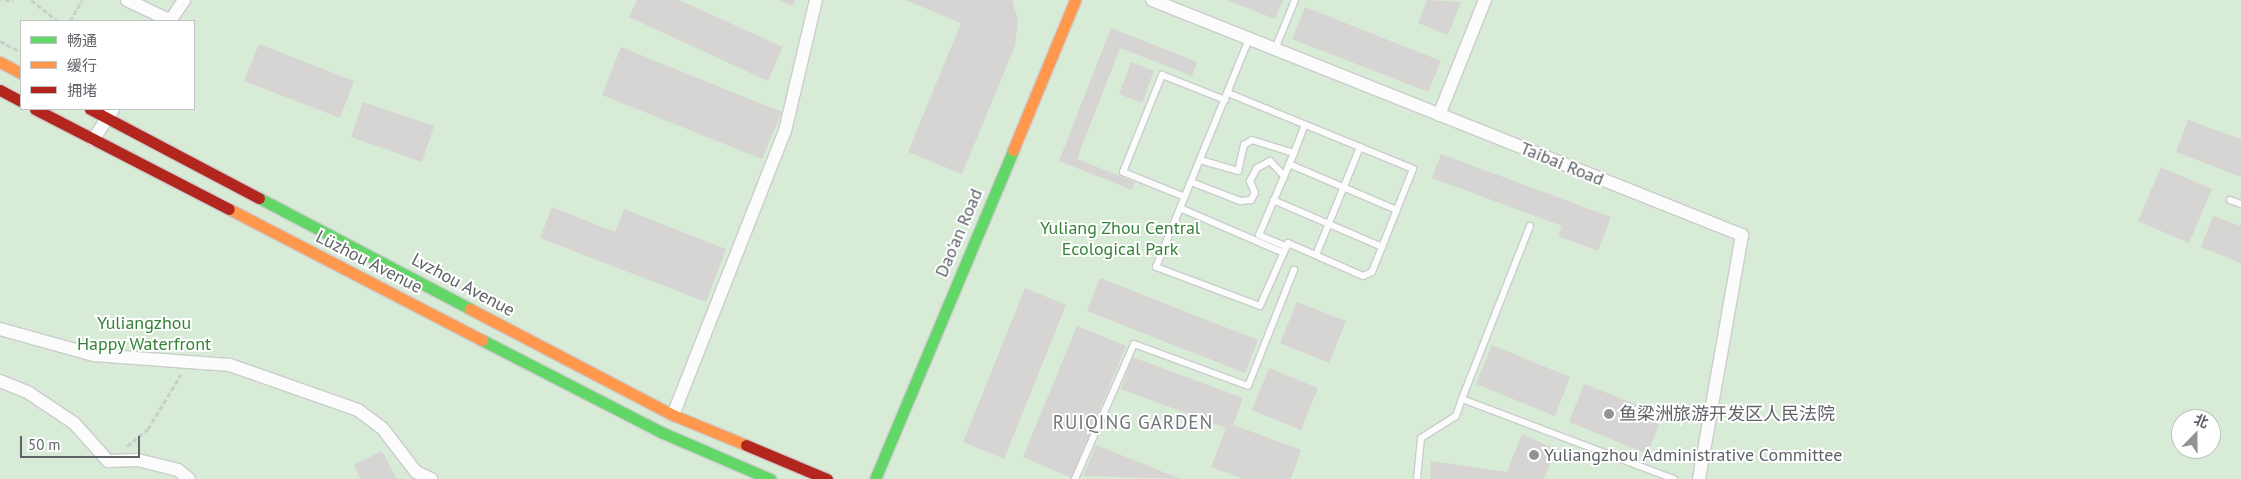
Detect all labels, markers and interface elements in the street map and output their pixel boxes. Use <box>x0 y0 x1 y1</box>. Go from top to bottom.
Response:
legend <box>20 20 195 110</box>
text: 畅通 <box>67 31 97 50</box>
text: 缓行 <box>67 56 97 75</box>
text: 拥堵 <box>67 81 97 100</box>
street label: Taibai Road <box>1517 137 1607 191</box>
street label: Dao'an Road <box>931 186 987 280</box>
park label: Yuliang Zhou Central Ecological Park <box>1040 218 1200 260</box>
street label: Lüzhou Avenue <box>312 226 426 298</box>
street label: Lvzhou Avenue <box>407 249 519 321</box>
park label: Yuliangzhou Happy Waterfront <box>76 313 212 356</box>
place label: 鱼梁洲旅游开发区人民法院 <box>1619 403 1835 425</box>
marker: 鱼梁洲旅游开发区人民法院 <box>1603 408 1615 420</box>
north arrow <box>2171 409 2221 459</box>
text: 北 <box>2191 410 2211 432</box>
district label: RUIQING GARDEN <box>1051 412 1215 434</box>
scale bar <box>22 426 142 458</box>
text: 50 m <box>28 435 61 454</box>
place label: Yuliangzhou Administrative Committee <box>1544 444 1843 466</box>
marker: Yuliangzhou Administrative Committee <box>1528 449 1540 461</box>

